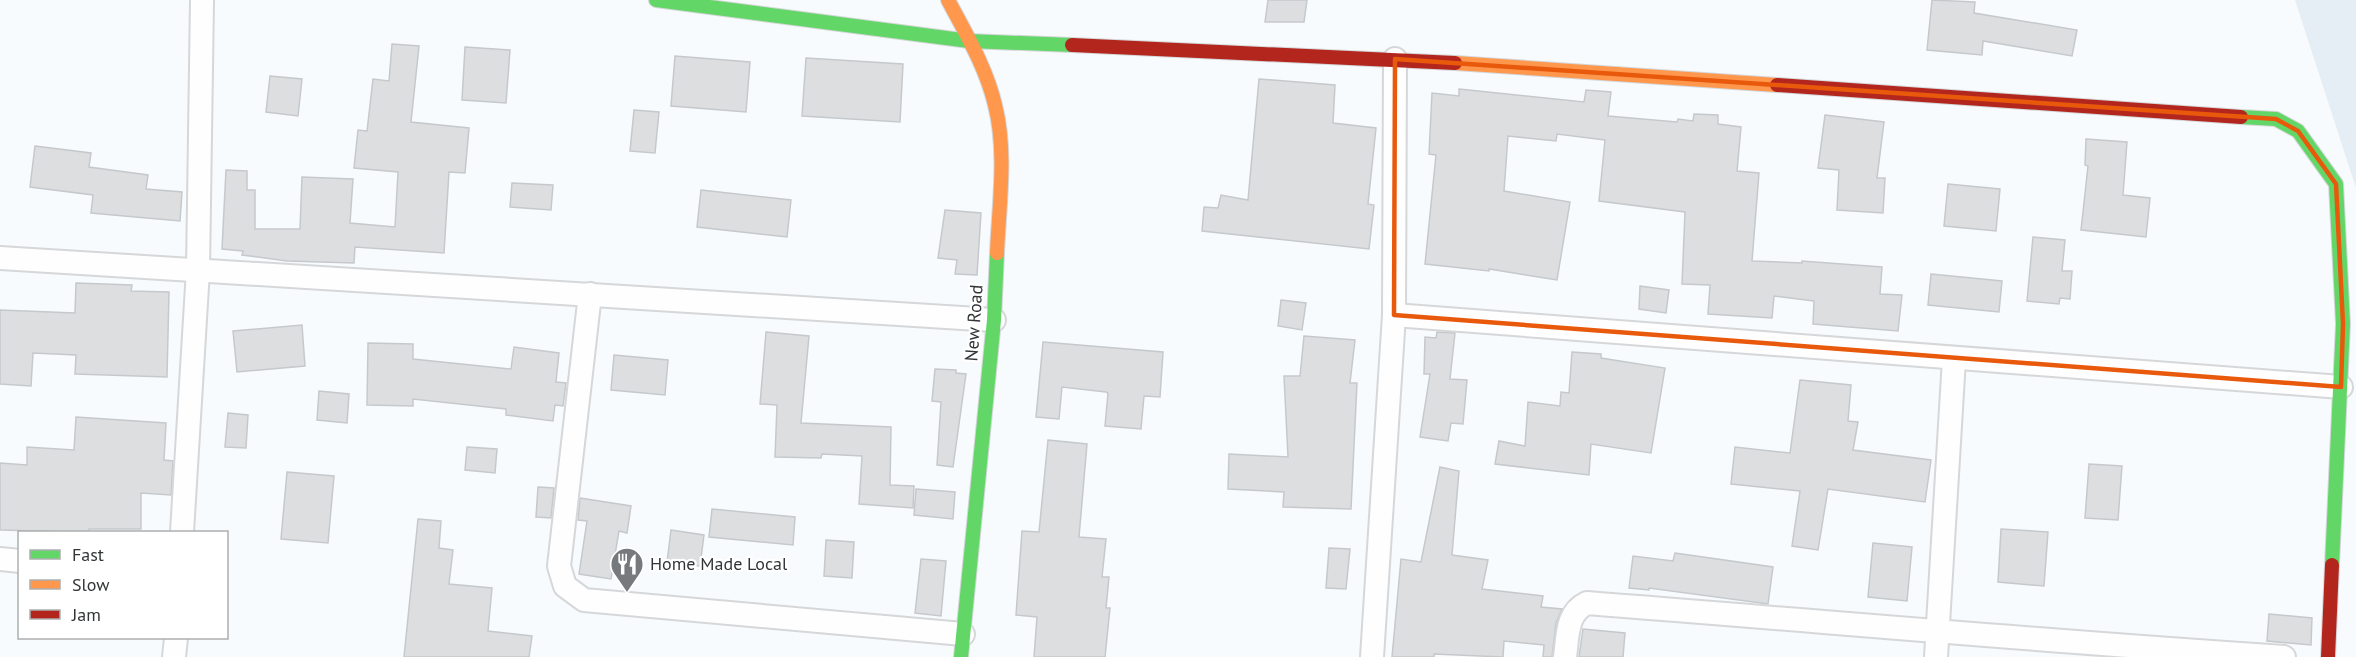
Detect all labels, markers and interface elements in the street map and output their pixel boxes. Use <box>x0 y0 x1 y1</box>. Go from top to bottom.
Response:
street label: New Road <box>959 284 988 362</box>
legend <box>18 531 228 639</box>
text: Fast <box>72 543 104 566</box>
restaurant icon: Home Made Local <box>609 546 645 593</box>
place label: Home Made Local <box>650 552 788 575</box>
text: Slow <box>72 573 110 596</box>
text: Jam <box>71 603 101 626</box>

